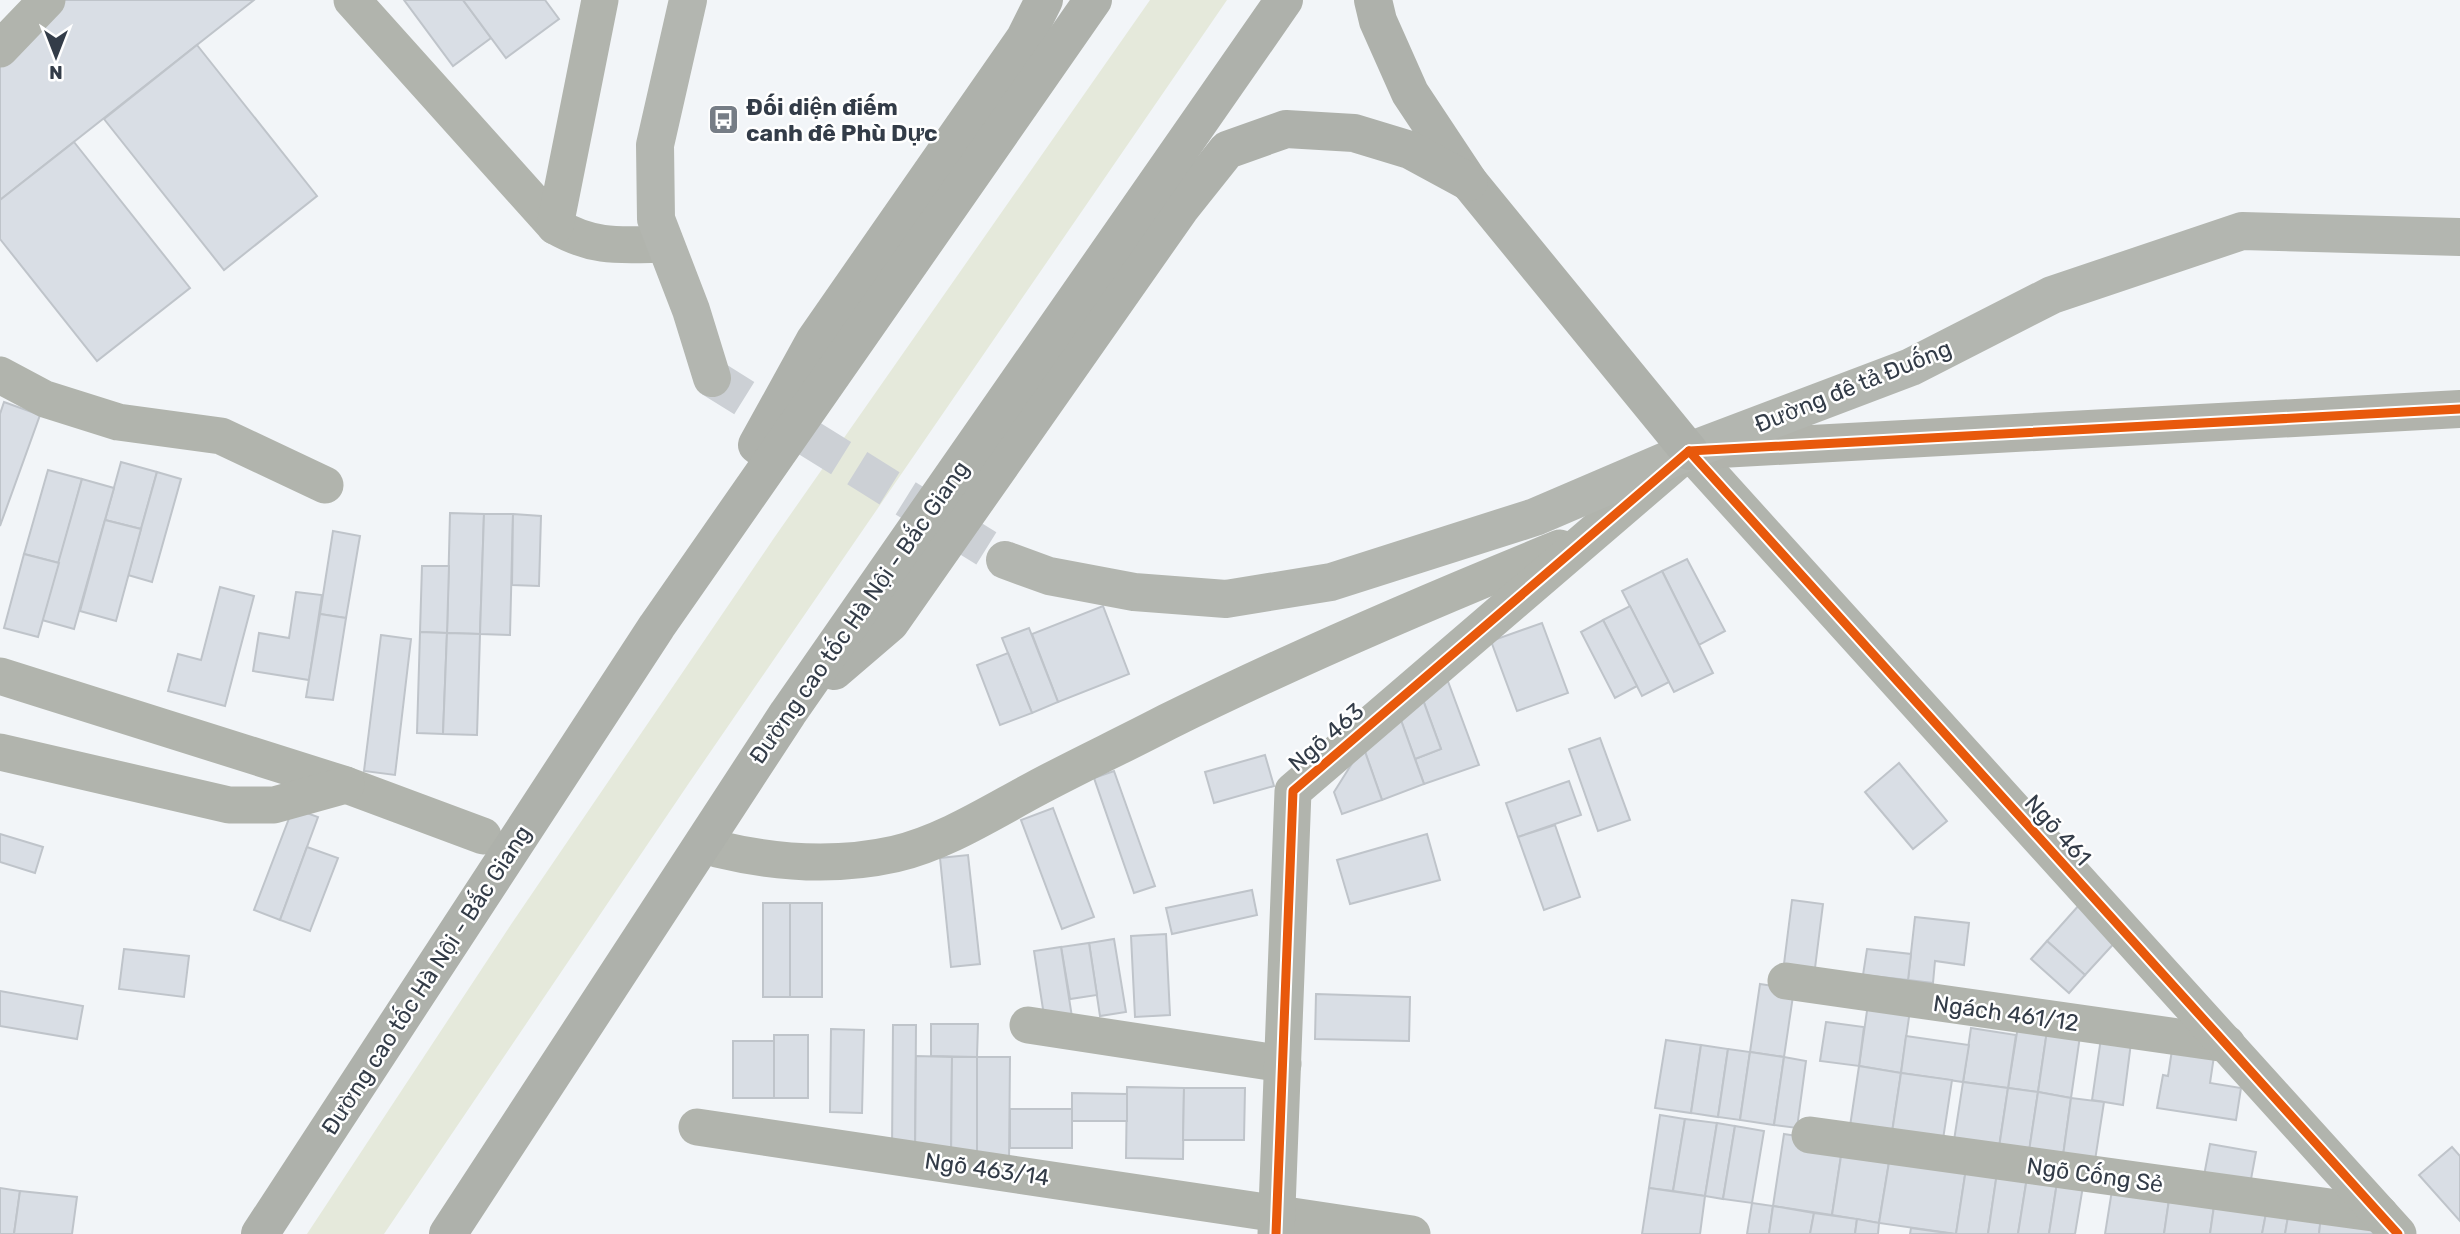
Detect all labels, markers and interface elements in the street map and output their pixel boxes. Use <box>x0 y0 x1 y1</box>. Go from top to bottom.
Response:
north arrow <box>21 21 91 91</box>
text: N <box>49 61 63 84</box>
place label: Đối diện điếm canh đê Phù Dực <box>746 93 938 147</box>
bus stop icon: Đối diện điếm canh đê Phù Dực <box>706 103 740 137</box>
street label: Đường đê tả Đuống <box>1751 334 1955 438</box>
street label: Đường cao tốc Hà Nội - Bắc Giang <box>743 455 975 769</box>
street label: Ngõ 463 <box>1283 697 1369 777</box>
street label: Ngõ 461 <box>2019 789 2097 871</box>
street label: Đường cao tốc Hà Nội - Bắc Giang <box>315 820 537 1140</box>
street label: Ngách 461/12 <box>1931 989 2081 1037</box>
street label: Ngõ 463/14 <box>923 1146 1051 1192</box>
street label: Ngõ Cống Sẻ <box>2025 1152 2165 1198</box>

